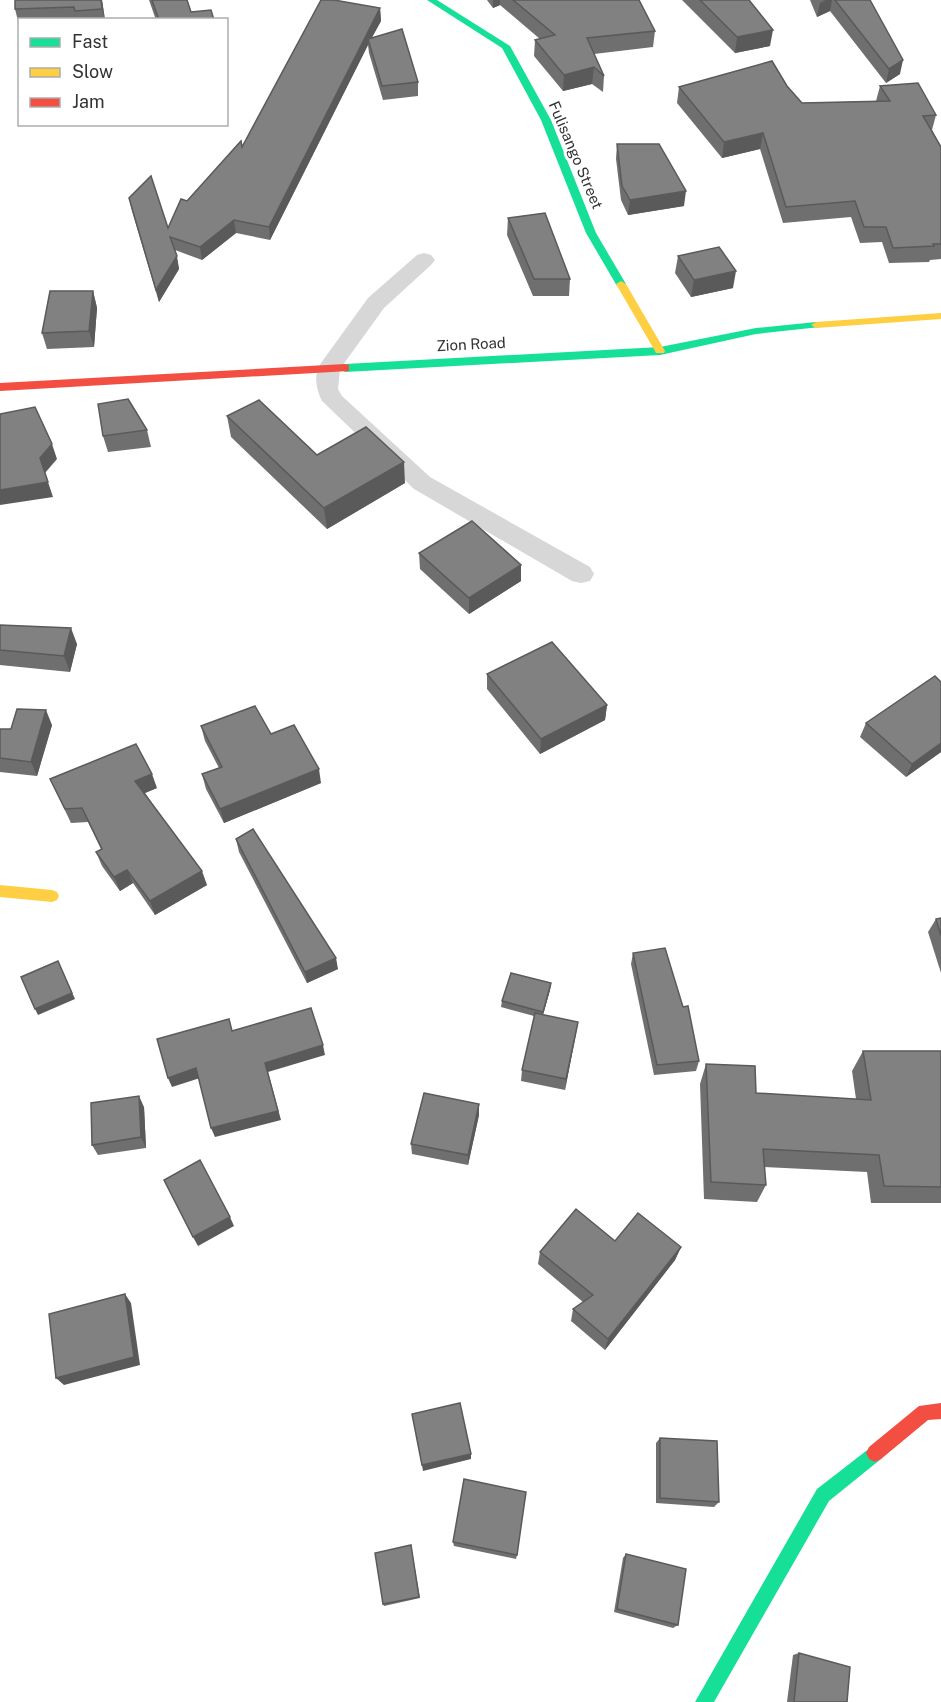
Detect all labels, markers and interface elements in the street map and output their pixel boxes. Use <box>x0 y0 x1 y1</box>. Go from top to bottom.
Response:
legend <box>18 18 228 126</box>
text: Fast <box>72 31 108 52</box>
text: Slow <box>72 61 113 82</box>
text: Jam <box>72 91 105 112</box>
street label: Fulisango Street <box>546 99 606 212</box>
street label: Zion Road <box>436 334 506 354</box>

